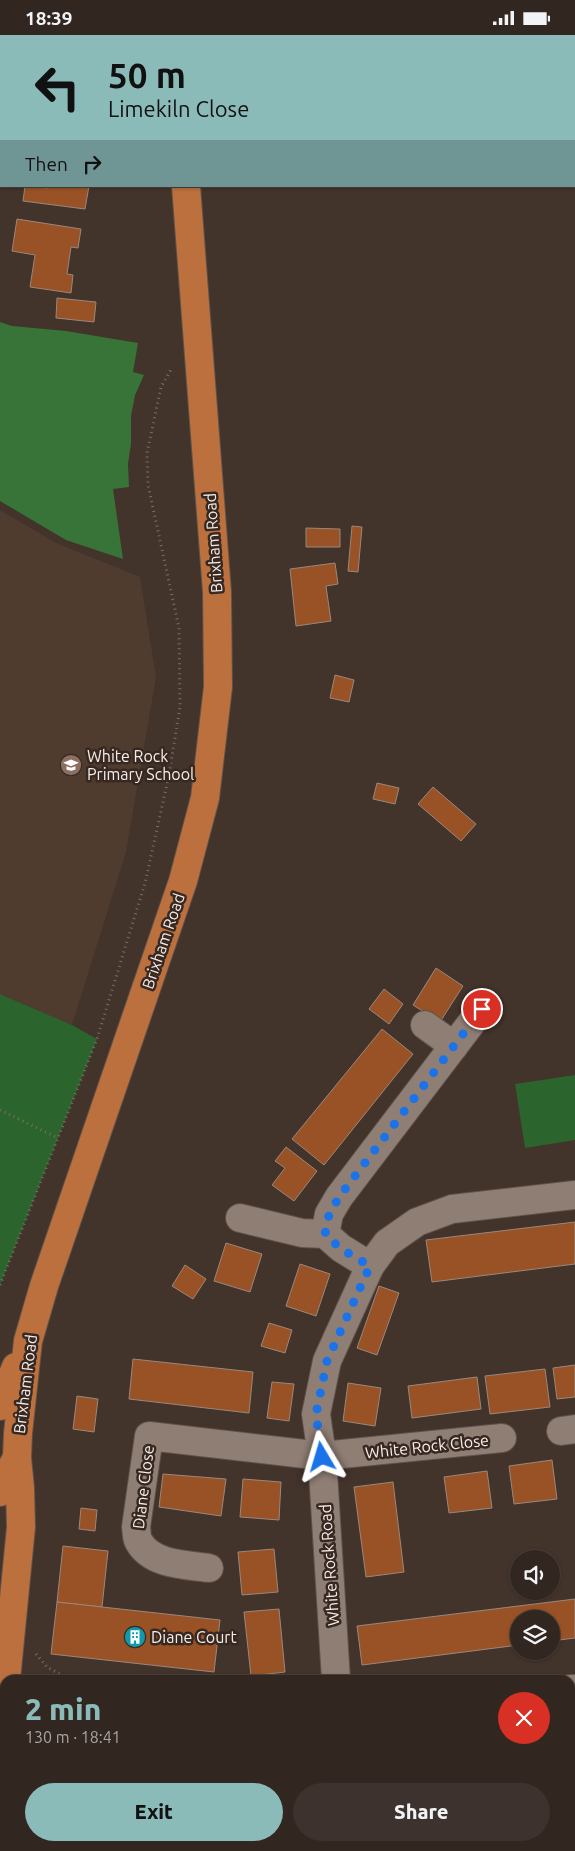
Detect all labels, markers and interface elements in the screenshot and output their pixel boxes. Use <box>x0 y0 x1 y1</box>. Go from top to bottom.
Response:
text: 18:39 <box>25 7 73 29</box>
icon: left <box>25 55 90 120</box>
text: 50 m <box>108 55 186 95</box>
text: Limekiln Close <box>108 96 249 121</box>
icon: right <box>78 150 106 178</box>
text: Then <box>25 153 68 175</box>
street label: Brixham Road <box>201 493 225 593</box>
place label: White Rock Primary School <box>87 747 194 783</box>
school or university icon: White Rock Primary School <box>59 753 83 777</box>
street label: Brixham Road <box>138 891 188 991</box>
pin <box>461 988 503 1030</box>
icon: arrive <box>468 995 496 1023</box>
street label: Brixham Road <box>10 1333 40 1435</box>
position arrow <box>295 1430 347 1482</box>
street label: White Rock Close <box>364 1431 490 1461</box>
street label: Diane Close <box>129 1444 157 1530</box>
street label: White Rock Road <box>316 1504 342 1626</box>
map controls <box>510 1550 560 1660</box>
button: sound <box>510 1550 560 1600</box>
button: layers <box>510 1610 560 1660</box>
building icon: Diane Court <box>123 1625 147 1649</box>
place label: Diane Court <box>151 1628 237 1646</box>
text: 2 min <box>25 1692 101 1726</box>
button: close <box>498 1692 550 1744</box>
text: 130 m · 18:41 <box>25 1728 121 1746</box>
button: Exit <box>25 1783 283 1841</box>
button: Share <box>293 1783 550 1841</box>

